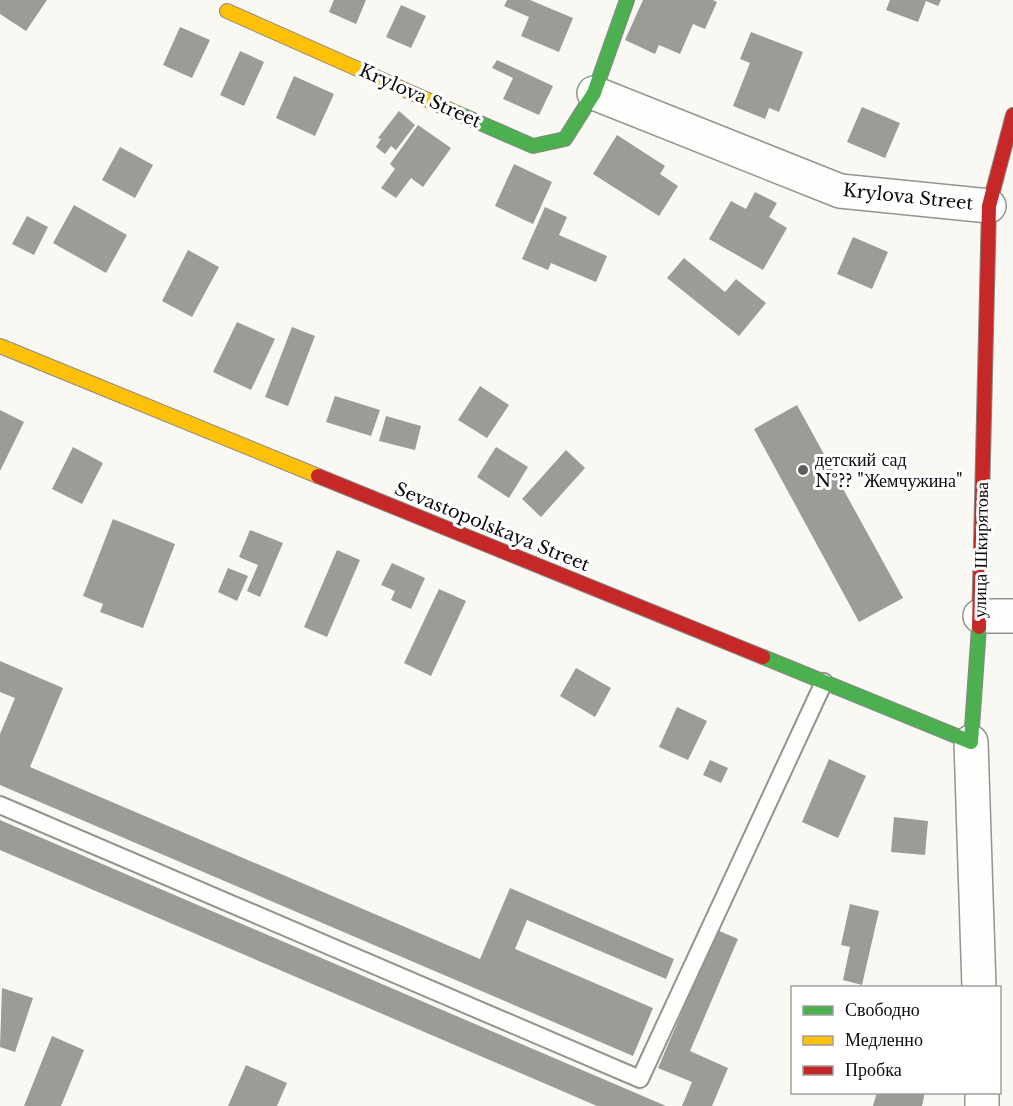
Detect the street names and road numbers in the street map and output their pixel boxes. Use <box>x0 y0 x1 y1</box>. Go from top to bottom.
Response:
street label: Krylova Street <box>356 59 485 133</box>
street label: Krylova Street <box>842 179 975 215</box>
street label: Sevastopolskaya Street <box>391 478 593 576</box>
street label: улица Шкирятова <box>969 482 993 618</box>

